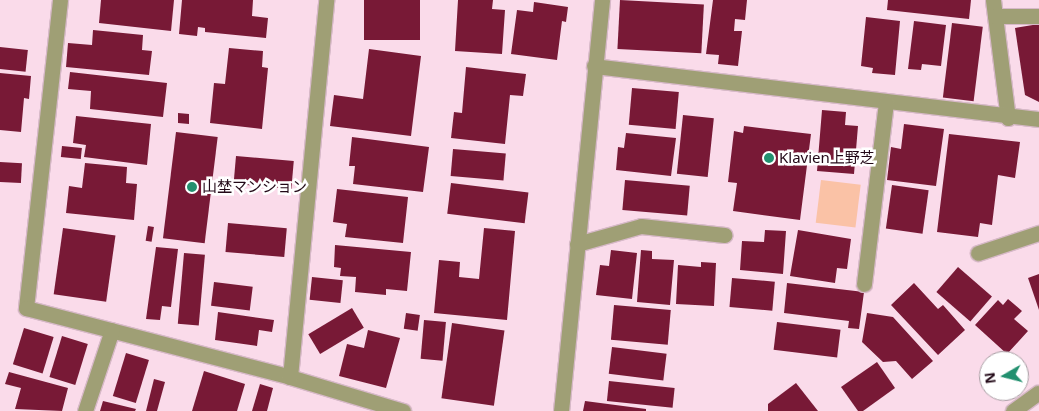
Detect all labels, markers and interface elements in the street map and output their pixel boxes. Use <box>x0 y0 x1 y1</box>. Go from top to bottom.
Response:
place label: Klavien上野芝 <box>779 149 875 167</box>
marker: Klavien上野芝 <box>763 152 775 164</box>
place label: 山埜マンション <box>202 178 307 196</box>
marker: 山埜マンション <box>186 181 198 193</box>
north arrow <box>979 351 1029 401</box>
text: N <box>979 371 1000 385</box>

